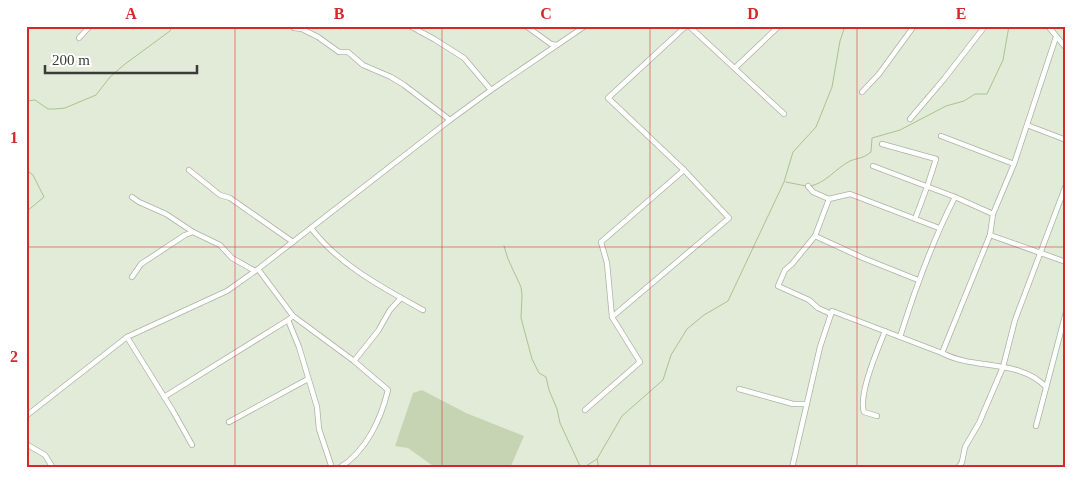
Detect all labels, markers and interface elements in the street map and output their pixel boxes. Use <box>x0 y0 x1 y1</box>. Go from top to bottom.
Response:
text: A <box>125 5 137 22</box>
text: B <box>334 5 345 22</box>
text: C <box>540 5 552 22</box>
text: D <box>747 5 759 22</box>
text: E <box>956 5 966 22</box>
scale bar <box>45 42 198 74</box>
text: 200 m <box>52 52 90 68</box>
text: 1 <box>10 129 18 146</box>
text: 2 <box>10 348 18 365</box>

